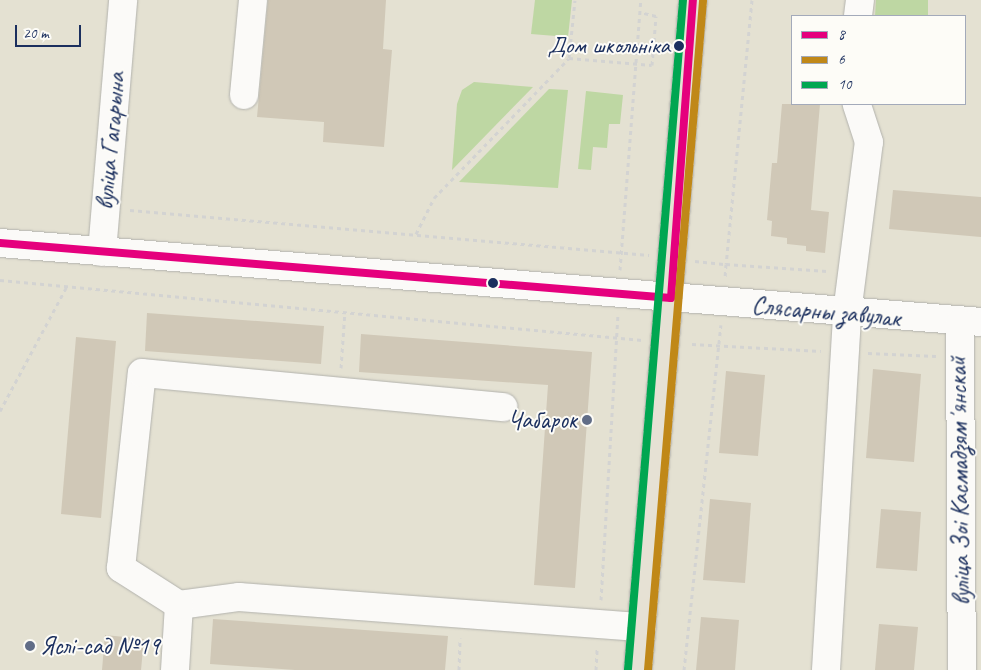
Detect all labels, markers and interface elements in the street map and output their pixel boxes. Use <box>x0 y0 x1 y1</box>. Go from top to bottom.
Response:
scale bar <box>18 15 84 47</box>
legend <box>791 15 966 105</box>
text: 20 m <box>23 24 49 43</box>
text: 8 <box>838 25 845 44</box>
place label: Дом школьніка <box>546 32 670 60</box>
marker: Дом школьніка <box>674 41 684 51</box>
text: 6 <box>838 50 845 69</box>
street label: вуліца Гагарына <box>90 73 132 209</box>
text: 10 <box>838 75 852 94</box>
unlabelled marker <box>488 278 498 288</box>
street label: Слясарны завулак <box>750 291 902 333</box>
street label: вуліца Зоі Касмадзямʼянскай <box>943 356 977 606</box>
place label: Чабарок <box>508 405 577 435</box>
marker: Чабарок <box>581 414 593 426</box>
place label: Яслі-сад №19 <box>40 631 160 661</box>
marker: Яслі-сад №19 <box>24 640 36 652</box>

